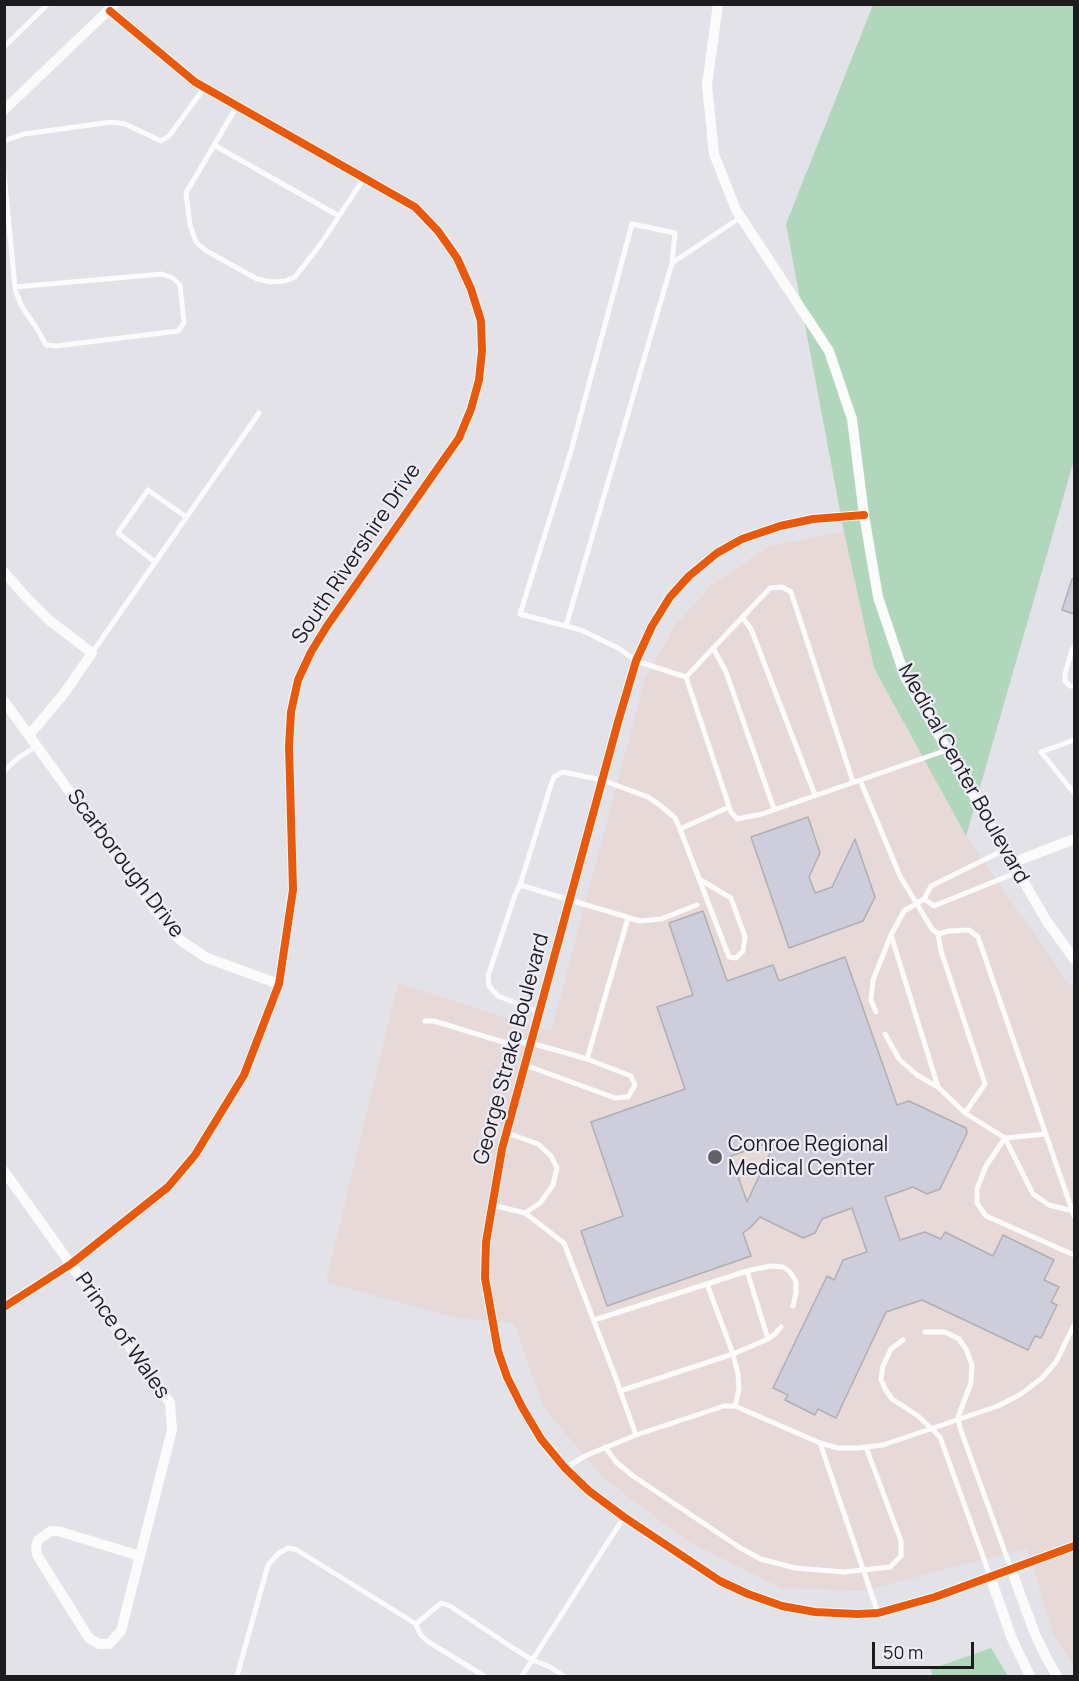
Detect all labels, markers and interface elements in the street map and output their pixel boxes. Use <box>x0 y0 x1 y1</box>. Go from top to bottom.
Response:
street label: South Rivershire Drive <box>287 459 427 649</box>
street label: Medical Center Boulevard <box>892 660 1034 888</box>
street label: Scarborough Drive <box>61 785 189 943</box>
street label: George Strake Boulevard <box>469 931 555 1167</box>
place label: Conroe Regional Medical Center <box>728 1132 888 1182</box>
marker: Conroe Regional Medical Center <box>706 1148 724 1166</box>
street label: Prince of Wales <box>69 1268 175 1404</box>
scale bar <box>875 1630 977 1668</box>
text: 50 m <box>883 1640 923 1664</box>

